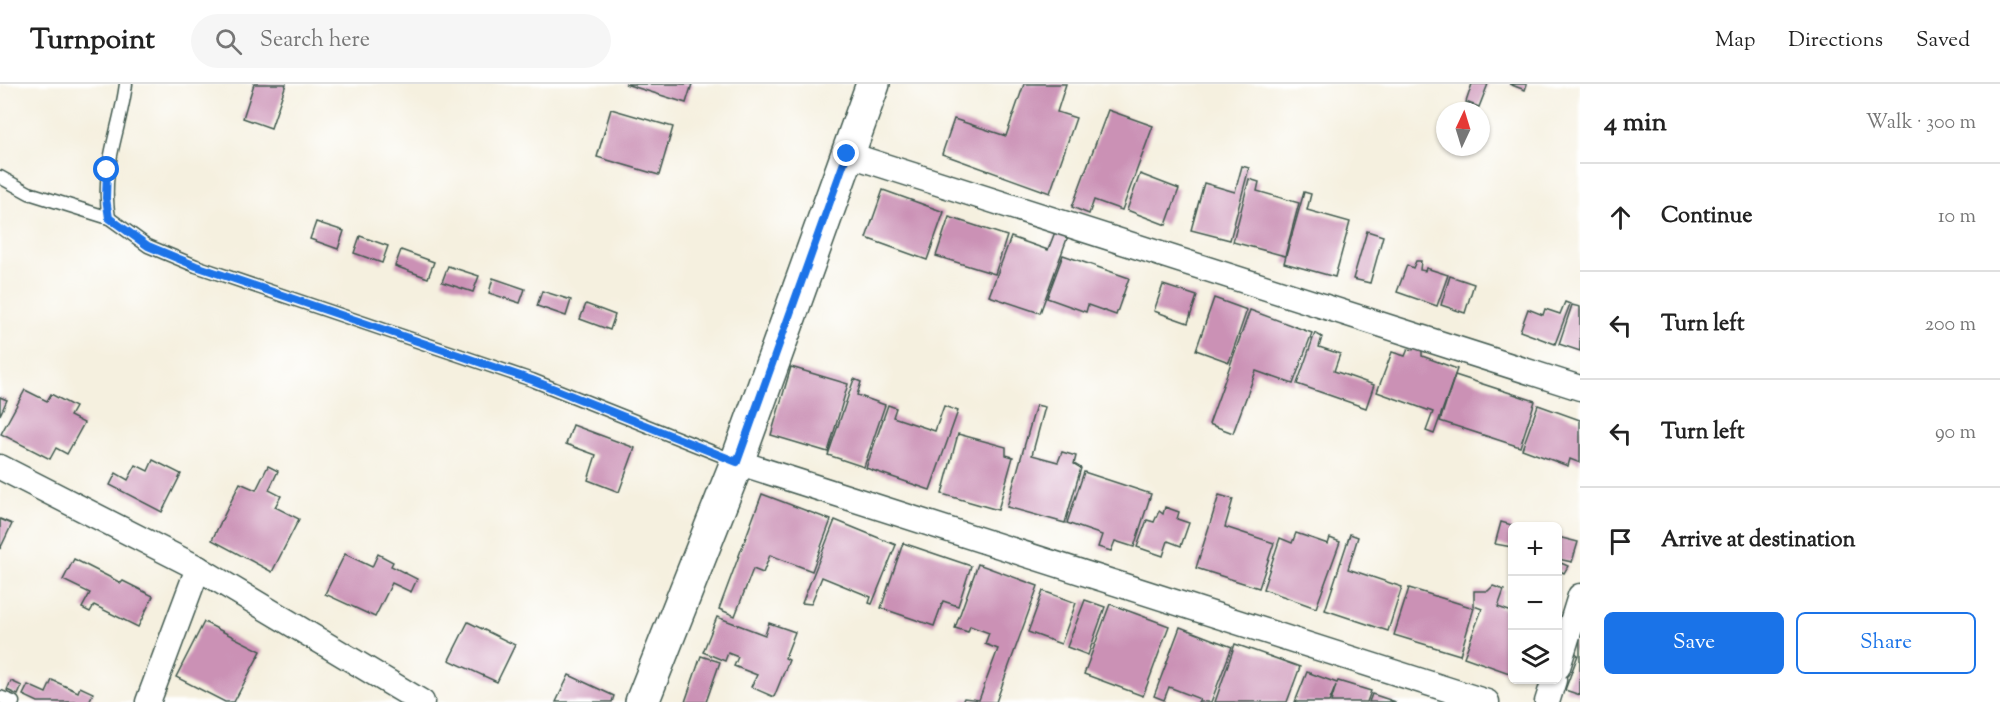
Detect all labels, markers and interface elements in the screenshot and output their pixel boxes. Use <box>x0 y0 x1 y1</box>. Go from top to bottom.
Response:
search box <box>191 14 611 68</box>
text: Turnpoint <box>30 21 155 61</box>
icon: search <box>212 25 245 58</box>
text: Search here <box>260 25 370 57</box>
text: Map <box>1715 26 1755 56</box>
text: Directions <box>1788 26 1883 56</box>
text: Saved <box>1916 26 1970 56</box>
north arrow <box>1436 102 1490 156</box>
text: 4 min <box>1604 105 1667 142</box>
text: Walk · 300 m <box>1866 109 1976 138</box>
route end <box>833 140 859 166</box>
route start <box>93 156 119 182</box>
icon: ahead <box>1604 201 1637 234</box>
text: Continue <box>1661 201 1752 233</box>
text: 10 m <box>1938 203 1976 232</box>
icon: left <box>1604 309 1637 342</box>
text: Turn left <box>1661 309 1744 341</box>
text: 200 m <box>1925 311 1976 340</box>
icon: left <box>1604 417 1637 450</box>
text: Turn left <box>1661 417 1744 449</box>
text: 90 m <box>1935 419 1976 448</box>
map controls <box>1508 522 1562 684</box>
button: + <box>1508 522 1562 576</box>
icon: arrive <box>1604 525 1637 558</box>
text: Arrive at destination <box>1661 525 1856 557</box>
button: − <box>1508 576 1562 630</box>
button: Save <box>1604 612 1784 674</box>
button: Share <box>1796 612 1976 674</box>
button: layers <box>1508 630 1562 684</box>

